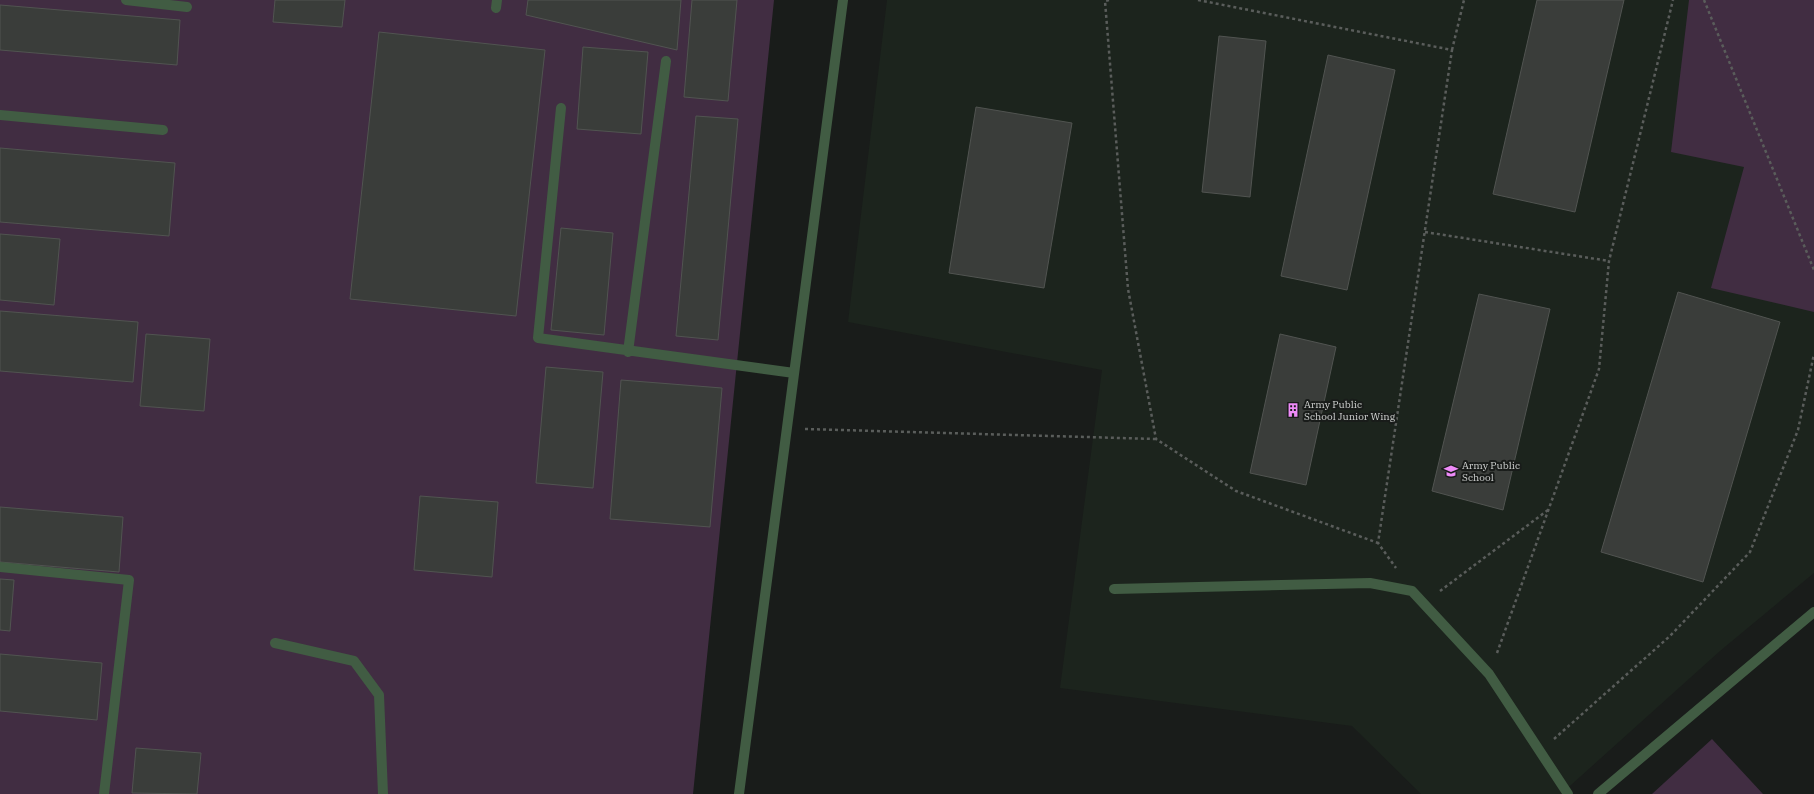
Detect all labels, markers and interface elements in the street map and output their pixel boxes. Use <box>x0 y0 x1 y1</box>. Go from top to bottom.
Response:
place label: Army Public School Junior Wing <box>1304 398 1396 423</box>
building icon: Army Public School Junior Wing <box>1285 402 1301 418</box>
place label: Army Public School <box>1462 459 1520 484</box>
school or university icon: Army Public School <box>1443 463 1459 479</box>

